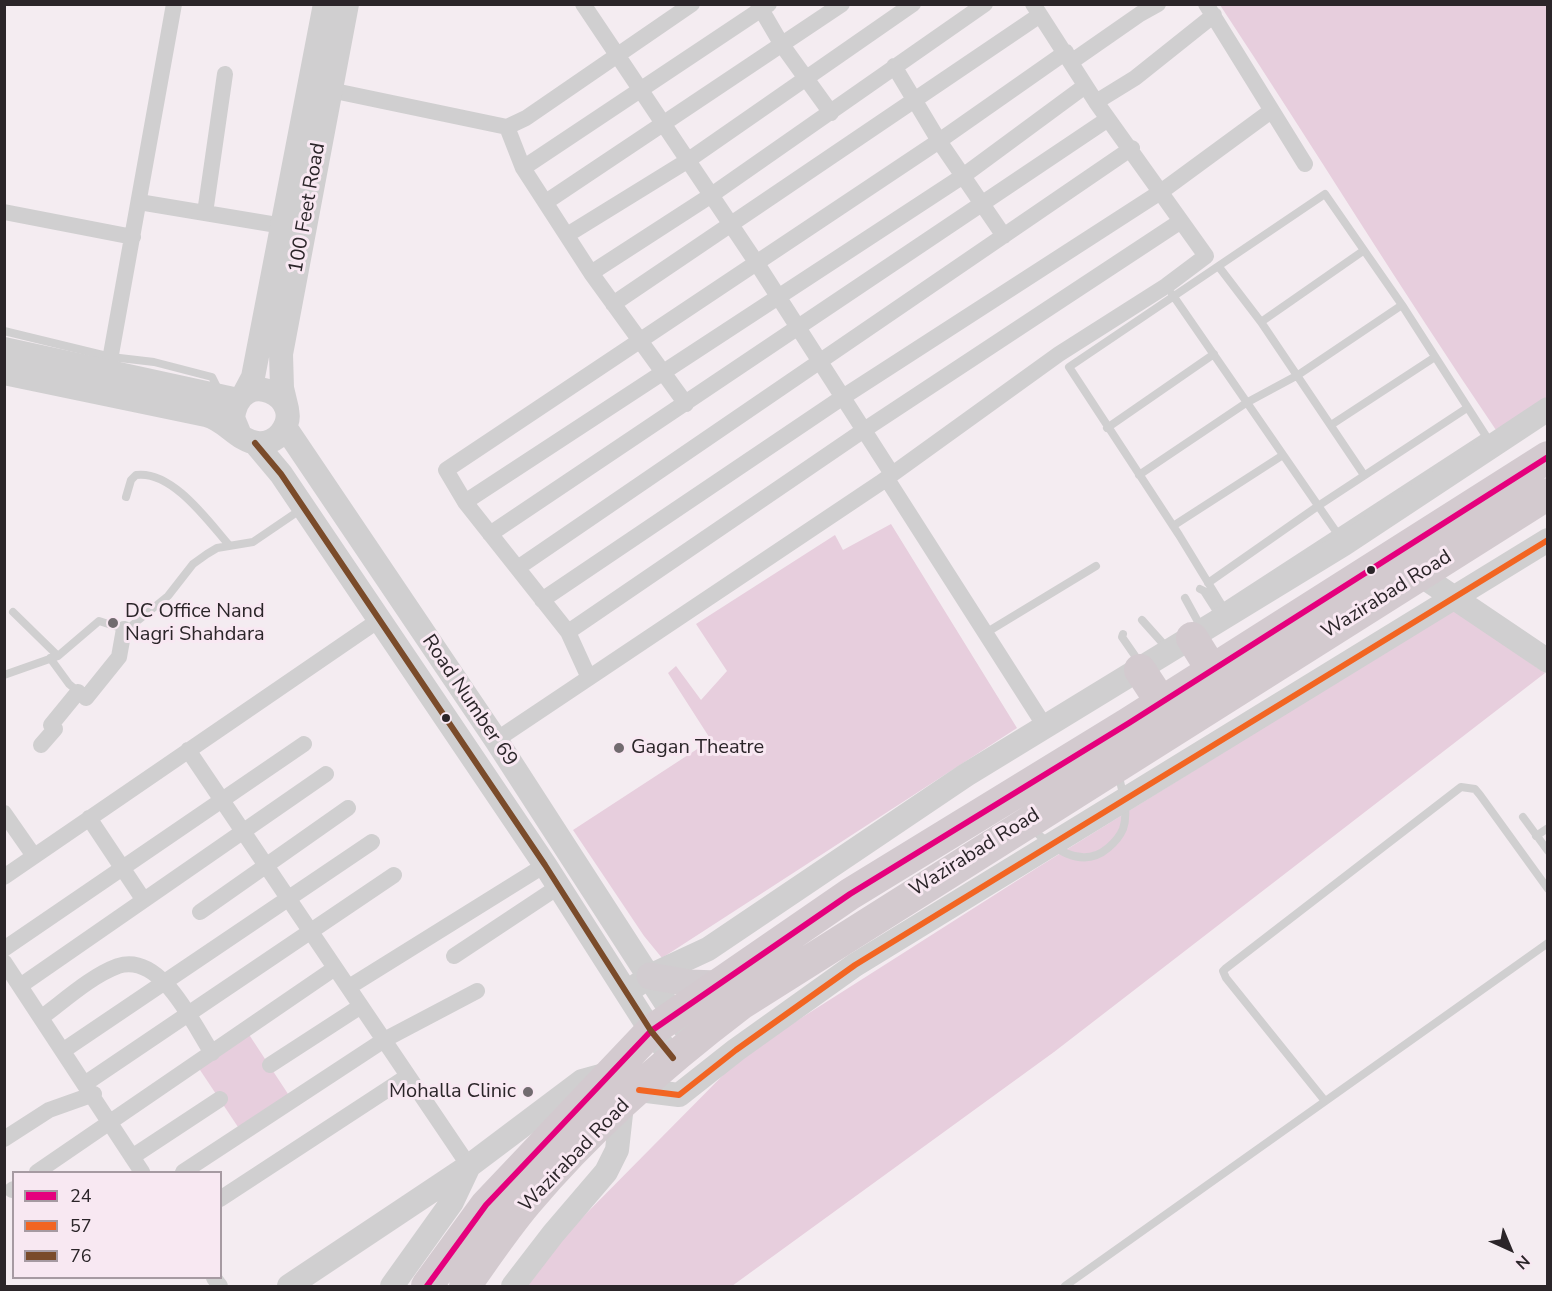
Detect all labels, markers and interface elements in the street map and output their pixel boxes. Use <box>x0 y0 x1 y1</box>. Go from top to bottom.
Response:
street label: 100 Feet Road <box>285 141 331 275</box>
street label: Wazirabad Road <box>1318 545 1456 645</box>
unlabelled marker <box>1365 564 1377 576</box>
place label: DC Office Nand Nagri Shahdara <box>125 600 265 647</box>
marker: DC Office Nand Nagri Shahdara <box>106 616 120 630</box>
street label: Road Number 69 <box>416 631 522 771</box>
unlabelled marker <box>440 712 452 724</box>
place label: Gagan Theatre <box>631 736 764 760</box>
marker: Gagan Theatre <box>612 741 626 755</box>
street label: Wazirabad Road <box>906 803 1044 903</box>
place label: Mohalla Clinic <box>389 1080 516 1104</box>
marker: Mohalla Clinic <box>521 1085 535 1099</box>
street label: Wazirabad Road <box>515 1094 635 1218</box>
legend <box>12 1171 222 1279</box>
text: 24 <box>70 1184 92 1208</box>
text: 57 <box>70 1214 92 1238</box>
north arrow <box>1480 1219 1540 1279</box>
text: 76 <box>70 1244 92 1268</box>
text: N <box>1511 1250 1534 1274</box>

